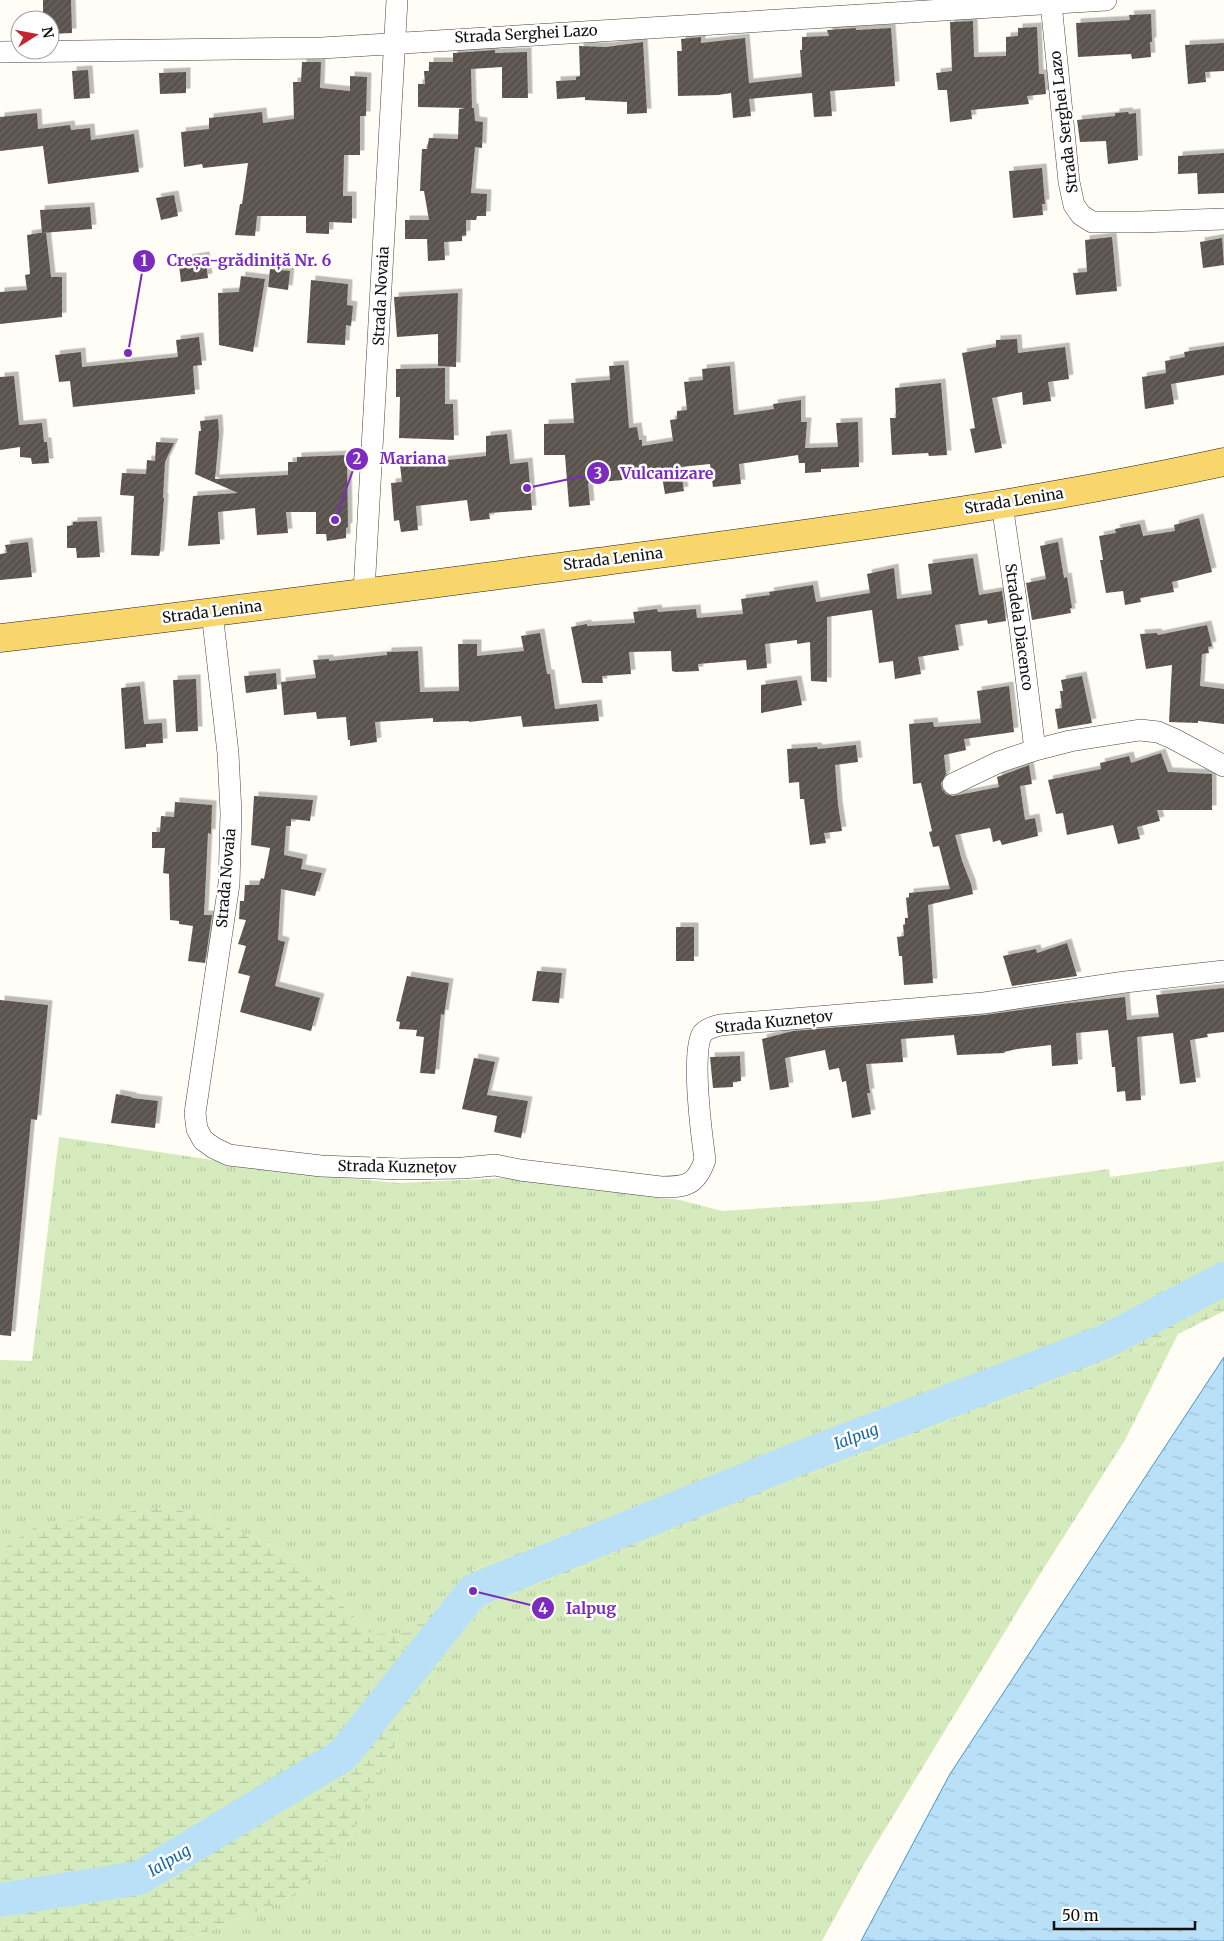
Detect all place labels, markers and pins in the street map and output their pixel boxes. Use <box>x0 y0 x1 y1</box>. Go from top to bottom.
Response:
callout: Creșa-grădiniță Nr. 6 <box>131 245 341 276</box>
callout: Mariana <box>344 443 456 474</box>
callout: Vulcanizare <box>585 458 723 489</box>
callout: Ialpug <box>531 1593 626 1624</box>

